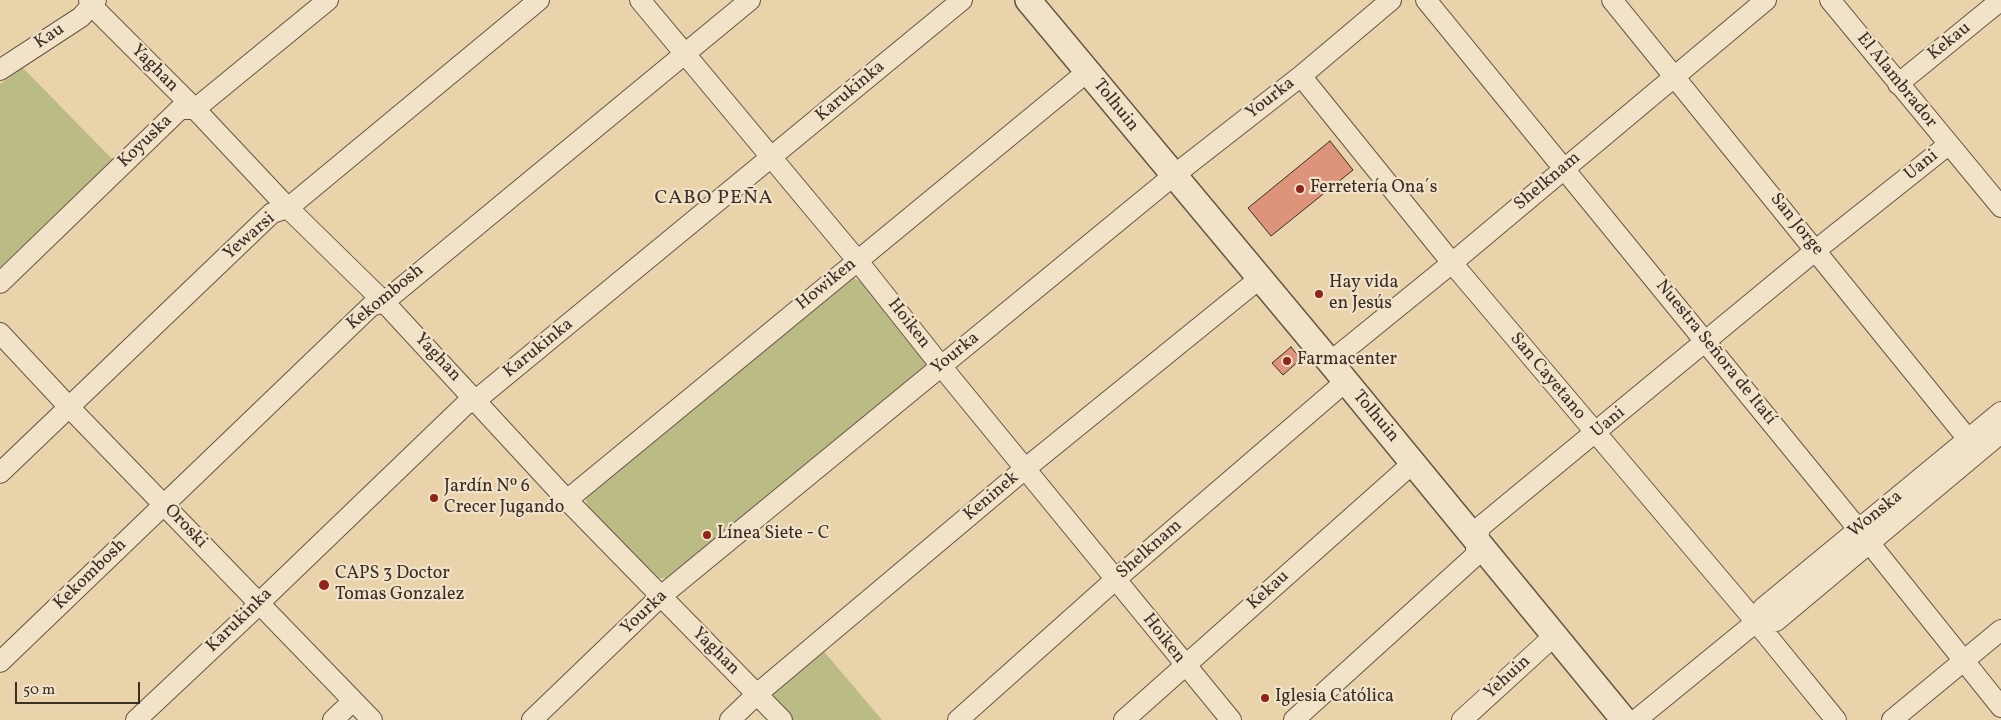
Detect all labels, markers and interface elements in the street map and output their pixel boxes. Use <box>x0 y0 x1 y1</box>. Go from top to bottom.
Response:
street label: Kekau <box>1924 18 1976 66</box>
street label: Kau <box>31 19 69 55</box>
street label: El Alambrador <box>1851 29 1941 133</box>
street label: Yaghan <box>126 41 182 97</box>
street label: Karukinka <box>812 57 890 127</box>
street label: Yourka <box>1242 73 1300 125</box>
street label: Tolhuin <box>1087 75 1143 137</box>
street label: Koyuska <box>114 111 178 173</box>
street label: Uani <box>1901 146 1943 186</box>
street label: Shelknam <box>1510 148 1586 216</box>
place label: Ferretería Ona´s <box>1310 178 1438 200</box>
marker: Ferretería Ona´s <box>1294 183 1306 195</box>
district label: CABO PEÑA <box>653 187 775 211</box>
street label: San Jorge <box>1764 189 1828 261</box>
street label: Yewarsi <box>220 209 280 265</box>
street label: Howiken <box>793 254 861 316</box>
street label: Kekombosh <box>343 260 429 336</box>
place label: Hay vida en Jesús <box>1329 273 1398 316</box>
street label: Nuestra Señora de Itatí <box>1650 276 1780 430</box>
marker: Hay vida en Jesús <box>1313 288 1325 300</box>
street label: Hoiken <box>882 295 934 353</box>
street label: Karukinka <box>500 314 578 384</box>
street label: Yourka <box>928 328 984 380</box>
street label: Yaghan <box>409 329 465 387</box>
street label: San Cayetano <box>1504 329 1590 425</box>
place label: Farmacenter <box>1297 350 1397 372</box>
marker: Farmacenter <box>1281 355 1293 367</box>
street label: Tolhuin <box>1347 387 1403 447</box>
street label: Uani <box>1588 403 1630 443</box>
street label: Keninek <box>960 468 1024 526</box>
place label: Jardín Nº 6 Crecer Jugando <box>444 477 564 520</box>
street label: Wonska <box>1845 487 1907 543</box>
marker: Jardín Nº 6 Crecer Jugando <box>428 492 440 504</box>
street label: Oroski <box>159 500 211 554</box>
street label: Shelknam <box>1113 516 1187 584</box>
place label: Línea Siete - C <box>717 524 829 546</box>
marker: Línea Siete - C <box>701 529 713 541</box>
street label: Kekombosh <box>50 535 132 615</box>
place label: CAPS 3 Doctor Tomas Gonzalez <box>335 564 464 606</box>
street label: Kekau <box>1244 567 1294 615</box>
marker: CAPS 3 Doctor Tomas Gonzalez <box>317 578 331 592</box>
street label: Karukinka <box>202 584 278 658</box>
street label: Yourka <box>617 586 673 640</box>
street label: Hoiken <box>1137 610 1189 668</box>
street label: Yaghan <box>687 624 743 680</box>
street label: Yehuin <box>1480 651 1536 705</box>
scale bar <box>18 672 142 704</box>
text: 50 m <box>23 680 55 701</box>
place label: Iglesia Católica <box>1275 687 1394 709</box>
marker: Iglesia Católica <box>1259 692 1271 704</box>

